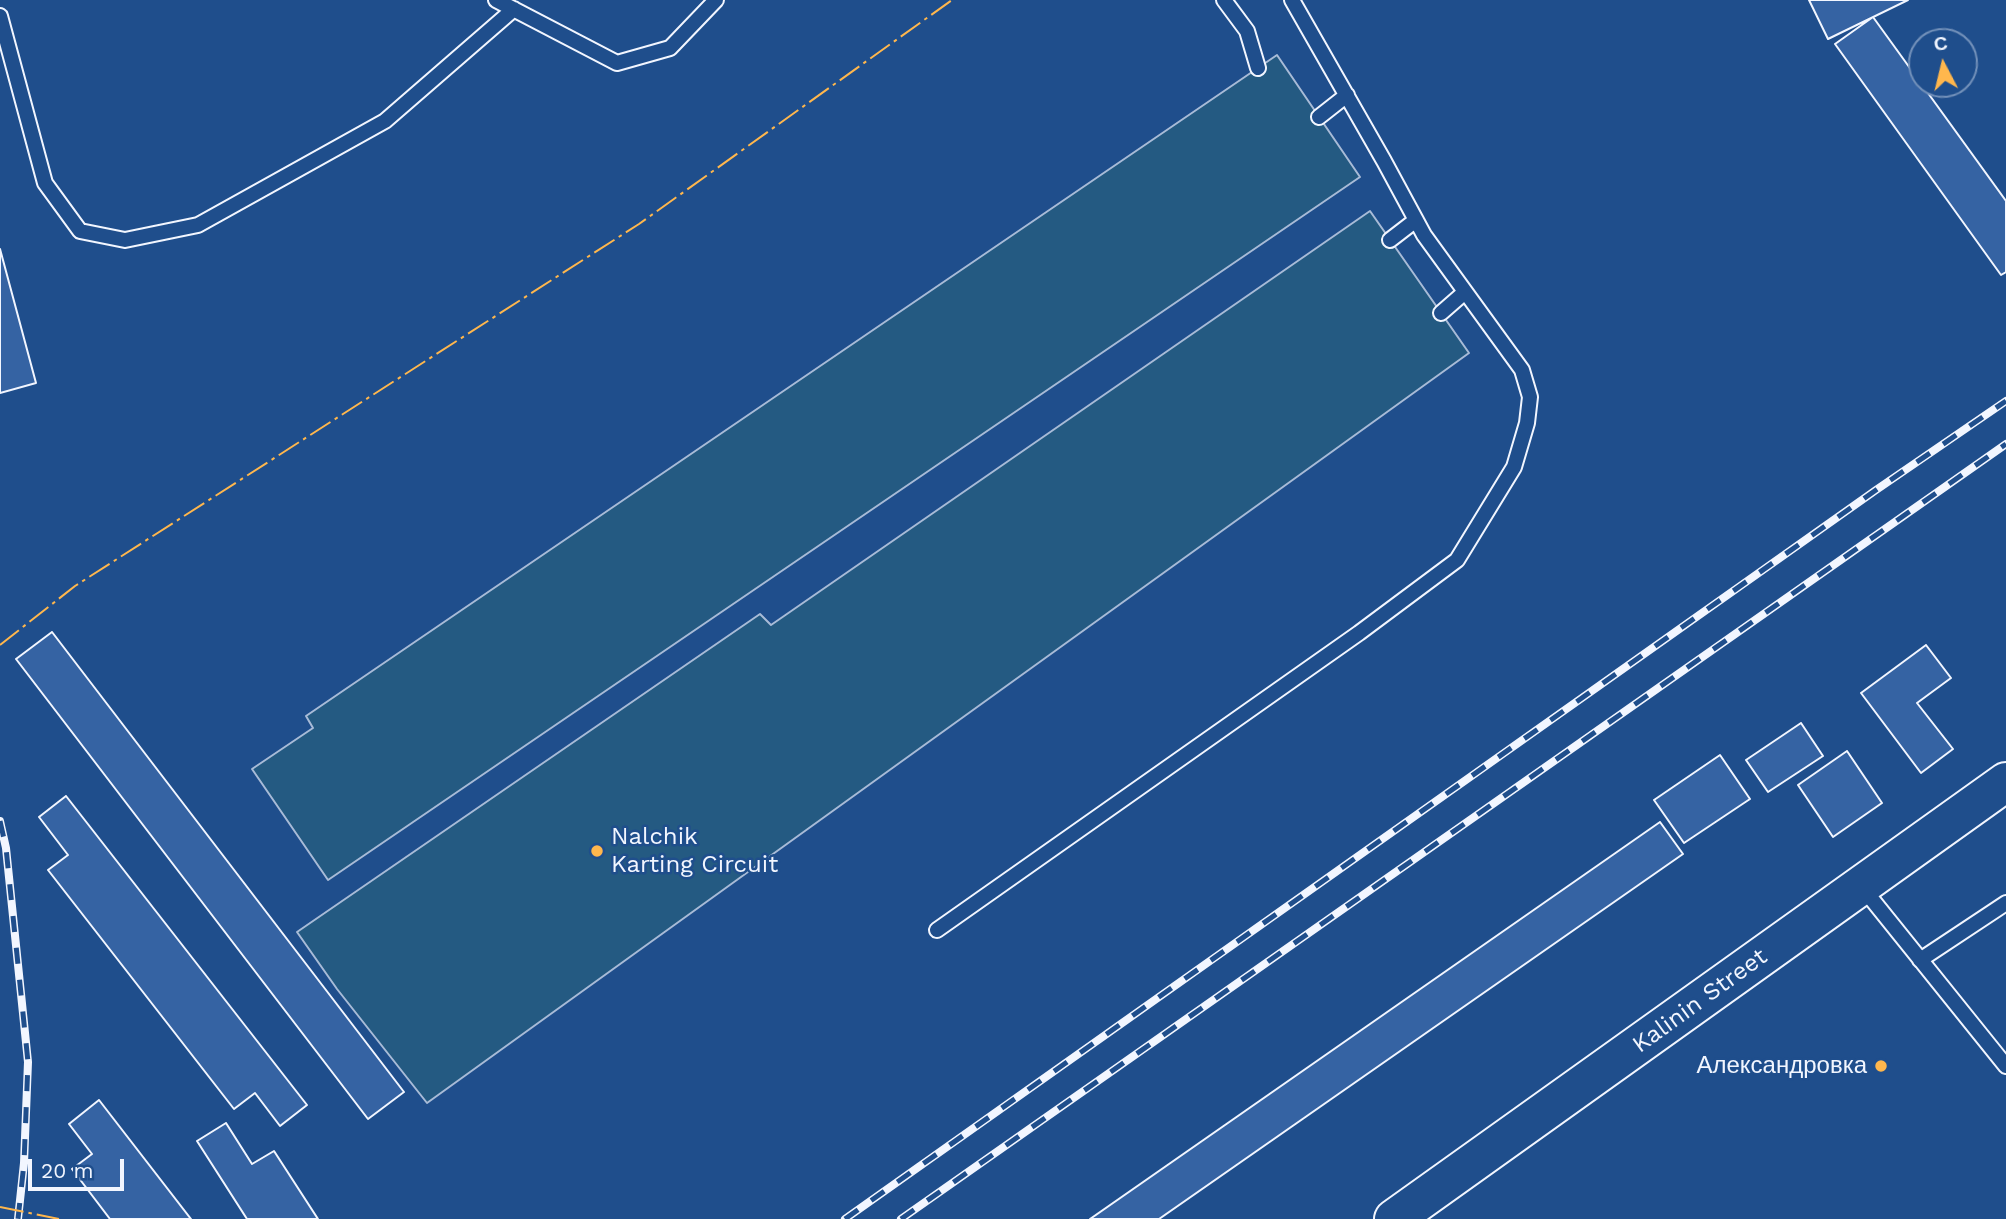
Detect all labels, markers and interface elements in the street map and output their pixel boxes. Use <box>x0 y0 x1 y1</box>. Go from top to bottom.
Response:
north arrow <box>1908 28 1978 98</box>
text: С <box>1932 31 1949 56</box>
place label: Nalchik Karting Circuit <box>611 823 778 879</box>
marker: Nalchik Karting Circuit <box>589 843 605 859</box>
street label: Kalinin Street <box>1627 943 1773 1059</box>
place label: Александровка <box>1696 1052 1867 1080</box>
marker: Александровка <box>1873 1058 1889 1074</box>
scale bar <box>32 1146 128 1190</box>
text: 20 m <box>41 1158 93 1183</box>

